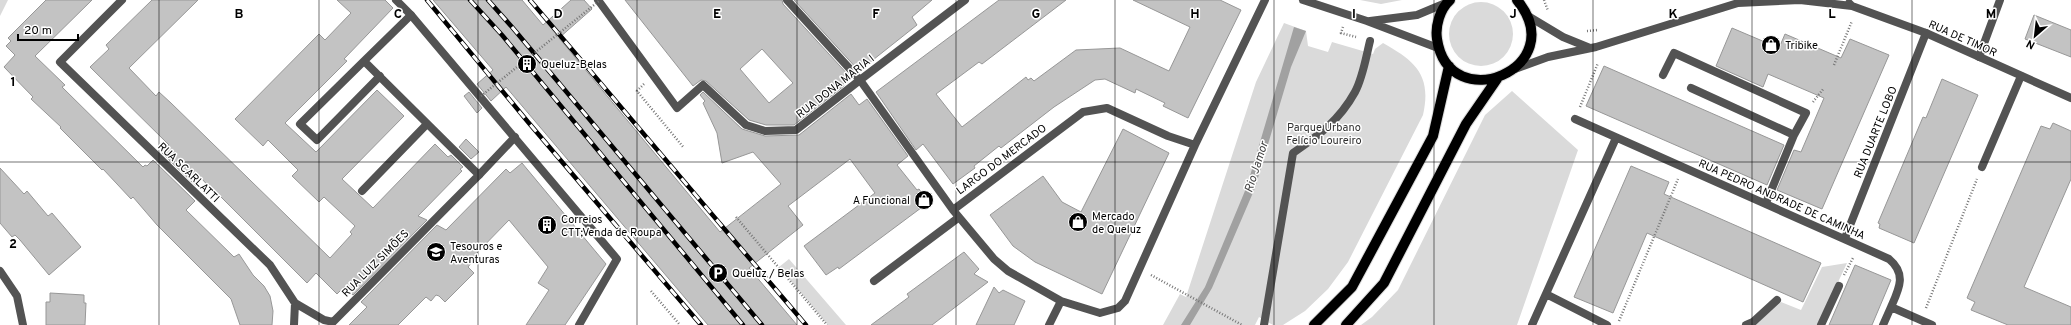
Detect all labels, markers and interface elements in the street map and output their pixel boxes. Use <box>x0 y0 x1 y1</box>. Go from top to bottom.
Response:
text: B <box>235 7 244 23</box>
text: C <box>394 7 402 23</box>
text: D <box>553 7 563 23</box>
text: E <box>713 7 721 23</box>
text: F <box>872 7 880 23</box>
text: G <box>1032 7 1041 23</box>
text: H <box>1190 7 1200 23</box>
text: I <box>1352 7 1356 23</box>
text: J <box>1509 7 1517 23</box>
text: K <box>1668 7 1678 23</box>
text: L <box>1828 7 1836 23</box>
text: M <box>1986 7 1996 23</box>
scale bar <box>18 16 78 42</box>
north arrow <box>2015 16 2055 56</box>
street label: RUA DE TIMOR <box>1926 18 1999 60</box>
text: 20 m <box>24 23 52 39</box>
shop icon: Tribike <box>1760 34 1782 56</box>
text: N <box>2024 36 2038 52</box>
place label: Tribike <box>1785 39 1818 53</box>
street label: RUA DONA MARIA I <box>794 52 878 122</box>
building icon: Queluz-Belas <box>516 53 538 75</box>
place label: Queluz-Belas <box>541 58 607 72</box>
text: 1 <box>10 75 16 91</box>
street label: RUA DUARTE LOBO <box>1851 84 1901 180</box>
street label: LARGO DO MERCADO <box>954 121 1049 198</box>
park label: Parque Urbano Felício Loureiro <box>1286 121 1362 148</box>
water label: Rio Jamor <box>1241 138 1273 195</box>
street label: RUA SCARLATTI <box>154 140 222 206</box>
street label: RUA PEDRO ANDRADE DE CAMINHA <box>1696 157 1867 243</box>
shop icon: A Funcional <box>913 189 935 211</box>
place label: A Funcional <box>853 194 910 208</box>
place label: Mercado de Queluz <box>1092 210 1141 237</box>
shop icon: Mercado de Queluz <box>1067 211 1089 233</box>
place label: Correios CTT;Venda de Roupa <box>561 213 662 240</box>
building icon: Correios CTT;Venda de Roupa <box>536 214 558 236</box>
street label: RUA LUIZ SIMÕES <box>338 226 412 300</box>
text: 2 <box>9 237 17 253</box>
place label: Tesouros e Aventuras <box>450 240 502 267</box>
school or university icon: Tesouros e Aventuras <box>425 241 447 263</box>
parking icon: Queluz / Belas <box>707 262 729 284</box>
place label: Queluz / Belas <box>732 267 804 281</box>

